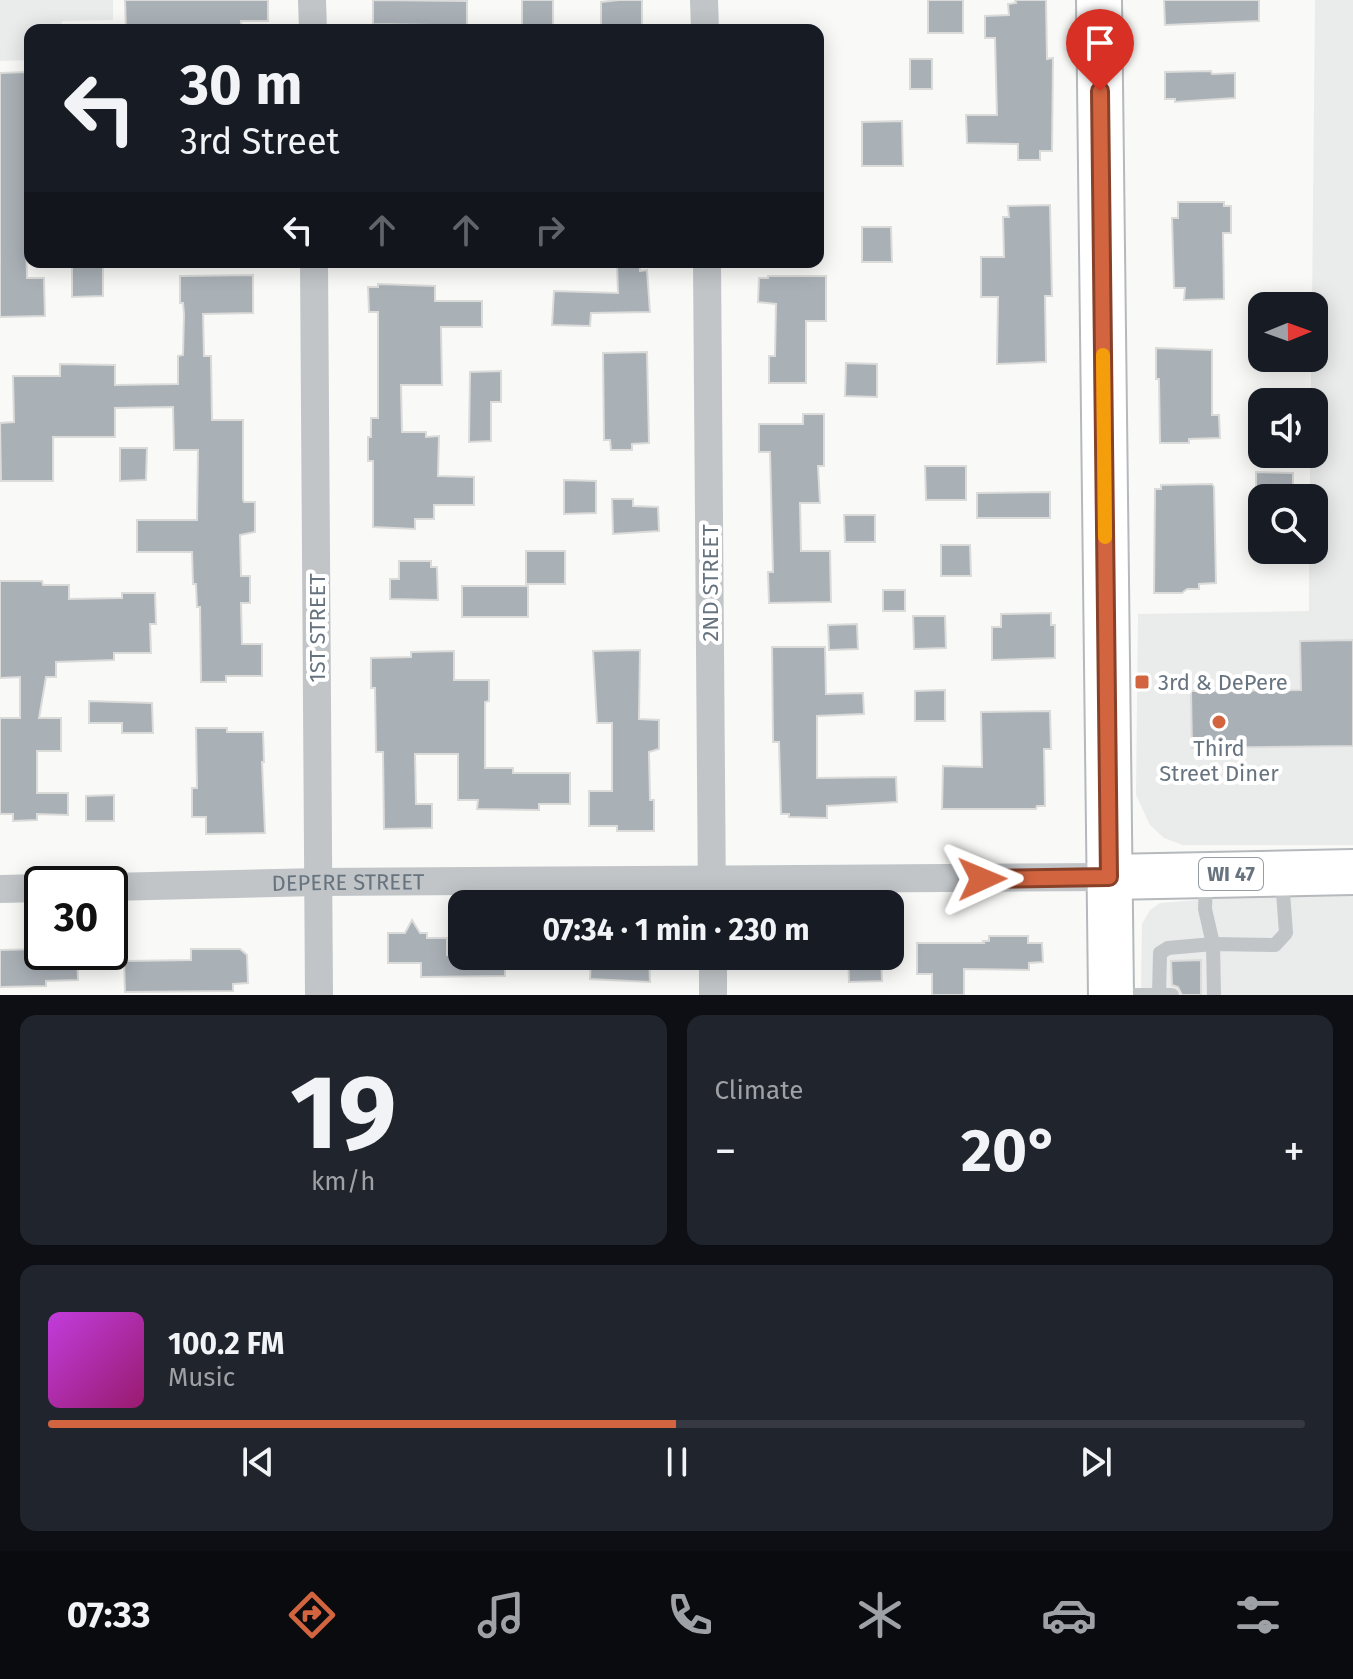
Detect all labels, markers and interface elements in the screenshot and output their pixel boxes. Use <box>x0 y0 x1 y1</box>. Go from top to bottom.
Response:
pin <box>1066 9 1134 91</box>
icon: arrive <box>1078 21 1122 65</box>
text: 30 m <box>180 52 302 119</box>
icon: left <box>48 56 152 160</box>
text: 3rd Street <box>180 120 340 164</box>
icon: left <box>276 208 320 252</box>
icon: ahead <box>360 208 404 252</box>
icon: ahead <box>444 208 488 252</box>
icon: right <box>528 208 572 252</box>
north arrow <box>1248 292 1328 372</box>
map controls <box>1248 292 1328 564</box>
button: sound <box>1248 388 1328 468</box>
button: search <box>1248 484 1328 564</box>
street label: 2ND STREET <box>697 524 724 642</box>
street label: 1ST STREET <box>304 573 331 683</box>
place label: 3rd & DePere <box>1158 669 1288 696</box>
marker: 3rd & DePere <box>1133 673 1151 691</box>
marker: Third Street Diner <box>1210 713 1228 731</box>
place label: Third Street Diner <box>1159 735 1279 787</box>
position arrow <box>940 837 1024 921</box>
road number: WI 47 <box>1199 858 1263 890</box>
speed limit sign: 30 <box>24 866 128 970</box>
street label: DEPERE STREET <box>271 868 425 897</box>
text: 07:34 · 1 min · 230 m <box>542 912 810 948</box>
text: 19 <box>290 1051 397 1176</box>
text: Climate <box>715 1075 803 1106</box>
text: 20° <box>961 1115 1058 1187</box>
text: − <box>715 1125 737 1178</box>
text: + <box>1283 1125 1305 1178</box>
text: km/h <box>311 1166 375 1197</box>
text: 100.2 FM <box>168 1326 284 1362</box>
text: Music <box>168 1362 235 1393</box>
icon: previous <box>236 1440 280 1484</box>
icon: pause <box>655 1440 699 1484</box>
icon: next <box>1074 1440 1118 1484</box>
icon: directions <box>284 1587 340 1643</box>
icon: music <box>473 1587 529 1643</box>
icon: phone <box>662 1587 718 1643</box>
icon: climate <box>852 1587 908 1643</box>
icon: car <box>1041 1587 1097 1643</box>
icon: filters <box>1230 1587 1286 1643</box>
text: 07:33 <box>67 1593 151 1637</box>

